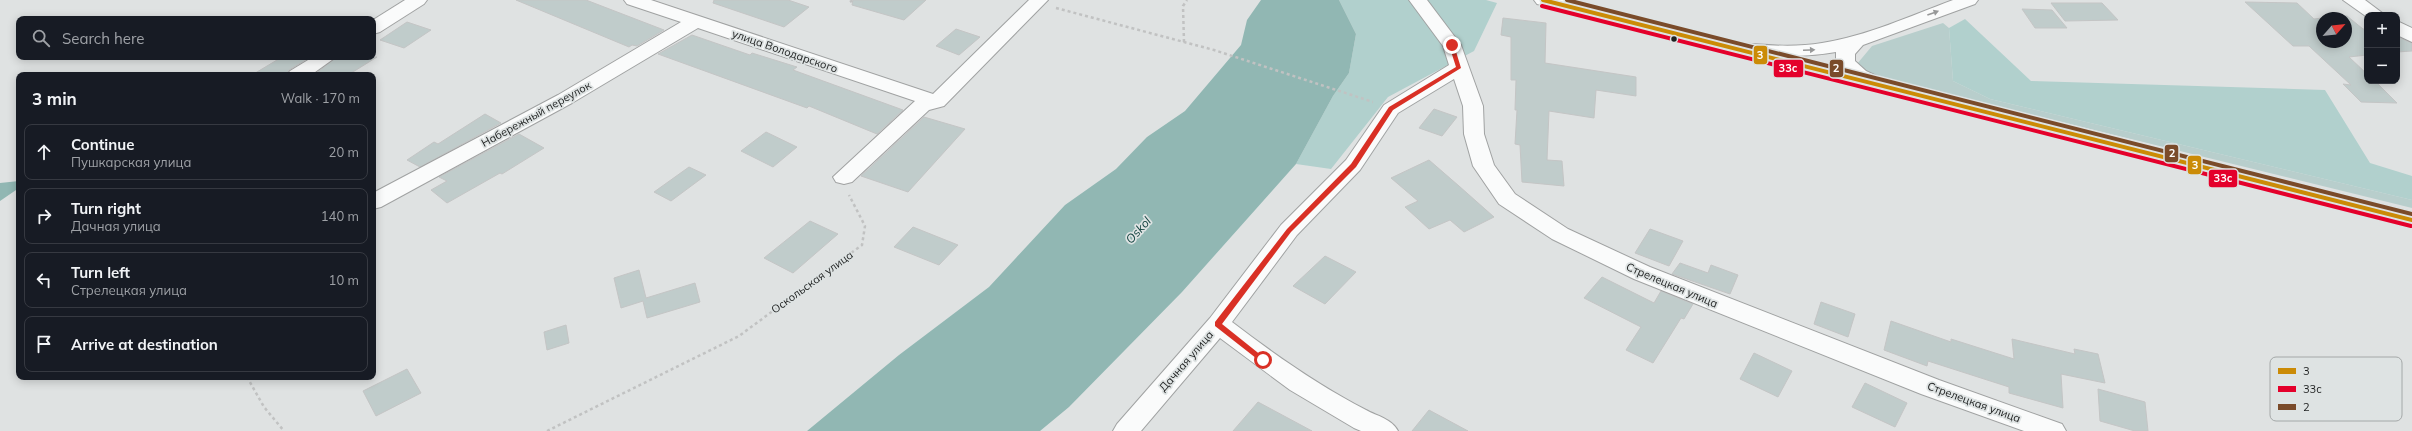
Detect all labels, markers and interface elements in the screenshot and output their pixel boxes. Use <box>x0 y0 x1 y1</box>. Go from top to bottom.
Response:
one-way arrow <box>1928 10 1940 16</box>
north arrow <box>2316 12 2352 48</box>
map controls <box>2364 12 2400 84</box>
button: + <box>2364 12 2400 48</box>
search box <box>16 16 376 60</box>
street label: улица Володарского <box>730 26 840 76</box>
icon: search <box>30 27 52 49</box>
text: Search here <box>62 29 144 48</box>
unlabelled marker <box>1669 34 1679 44</box>
route end <box>1443 36 1461 54</box>
line badge: 3 <box>1753 45 1768 65</box>
one-way arrow <box>1803 46 1815 53</box>
text: 3 <box>1757 48 1764 62</box>
button: − <box>2364 48 2400 84</box>
line badge: 33с <box>1773 59 1804 78</box>
line badge: 2 <box>1829 59 1844 78</box>
text: 33с <box>1779 61 1798 75</box>
text: 2 <box>1833 61 1840 75</box>
street label: Набережный переулок <box>479 78 593 150</box>
text: 3 min <box>32 88 77 109</box>
text: Walk · 170 m <box>281 90 360 106</box>
text: Continue <box>71 135 134 154</box>
icon: ahead <box>33 141 55 163</box>
text: 20 m <box>329 144 359 160</box>
line badge: 2 <box>2164 144 2179 163</box>
text: 2 <box>2169 146 2176 160</box>
text: Пушкарская улица <box>71 154 191 170</box>
line badge: 3 <box>2187 155 2202 175</box>
text: 3 <box>2192 158 2199 172</box>
line badge: 33с <box>2208 169 2238 188</box>
text: 33с <box>2214 171 2233 185</box>
text: Turn right <box>71 199 141 218</box>
icon: right <box>33 205 55 227</box>
text: 140 m <box>321 208 359 224</box>
water label: Oskol <box>1122 213 1154 247</box>
text: Дачная улица <box>71 218 161 234</box>
street label: Оскольская улица <box>768 248 856 316</box>
street label: Стрелецкая улица <box>1624 259 1720 311</box>
text: Turn left <box>71 263 130 282</box>
icon: left <box>33 269 55 291</box>
text: 10 m <box>329 272 359 288</box>
text: Стрелецкая улица <box>71 282 187 298</box>
street label: Дачная улица <box>1156 328 1216 394</box>
icon: arrive <box>33 333 55 355</box>
text: Arrive at destination <box>71 335 218 354</box>
route start <box>1254 351 1272 369</box>
legend <box>2270 357 2402 421</box>
text: 3 <box>2303 364 2310 378</box>
street label: Стрелецкая улица <box>1925 379 2023 425</box>
text: 33с <box>2303 382 2322 396</box>
text: 2 <box>2303 400 2310 414</box>

